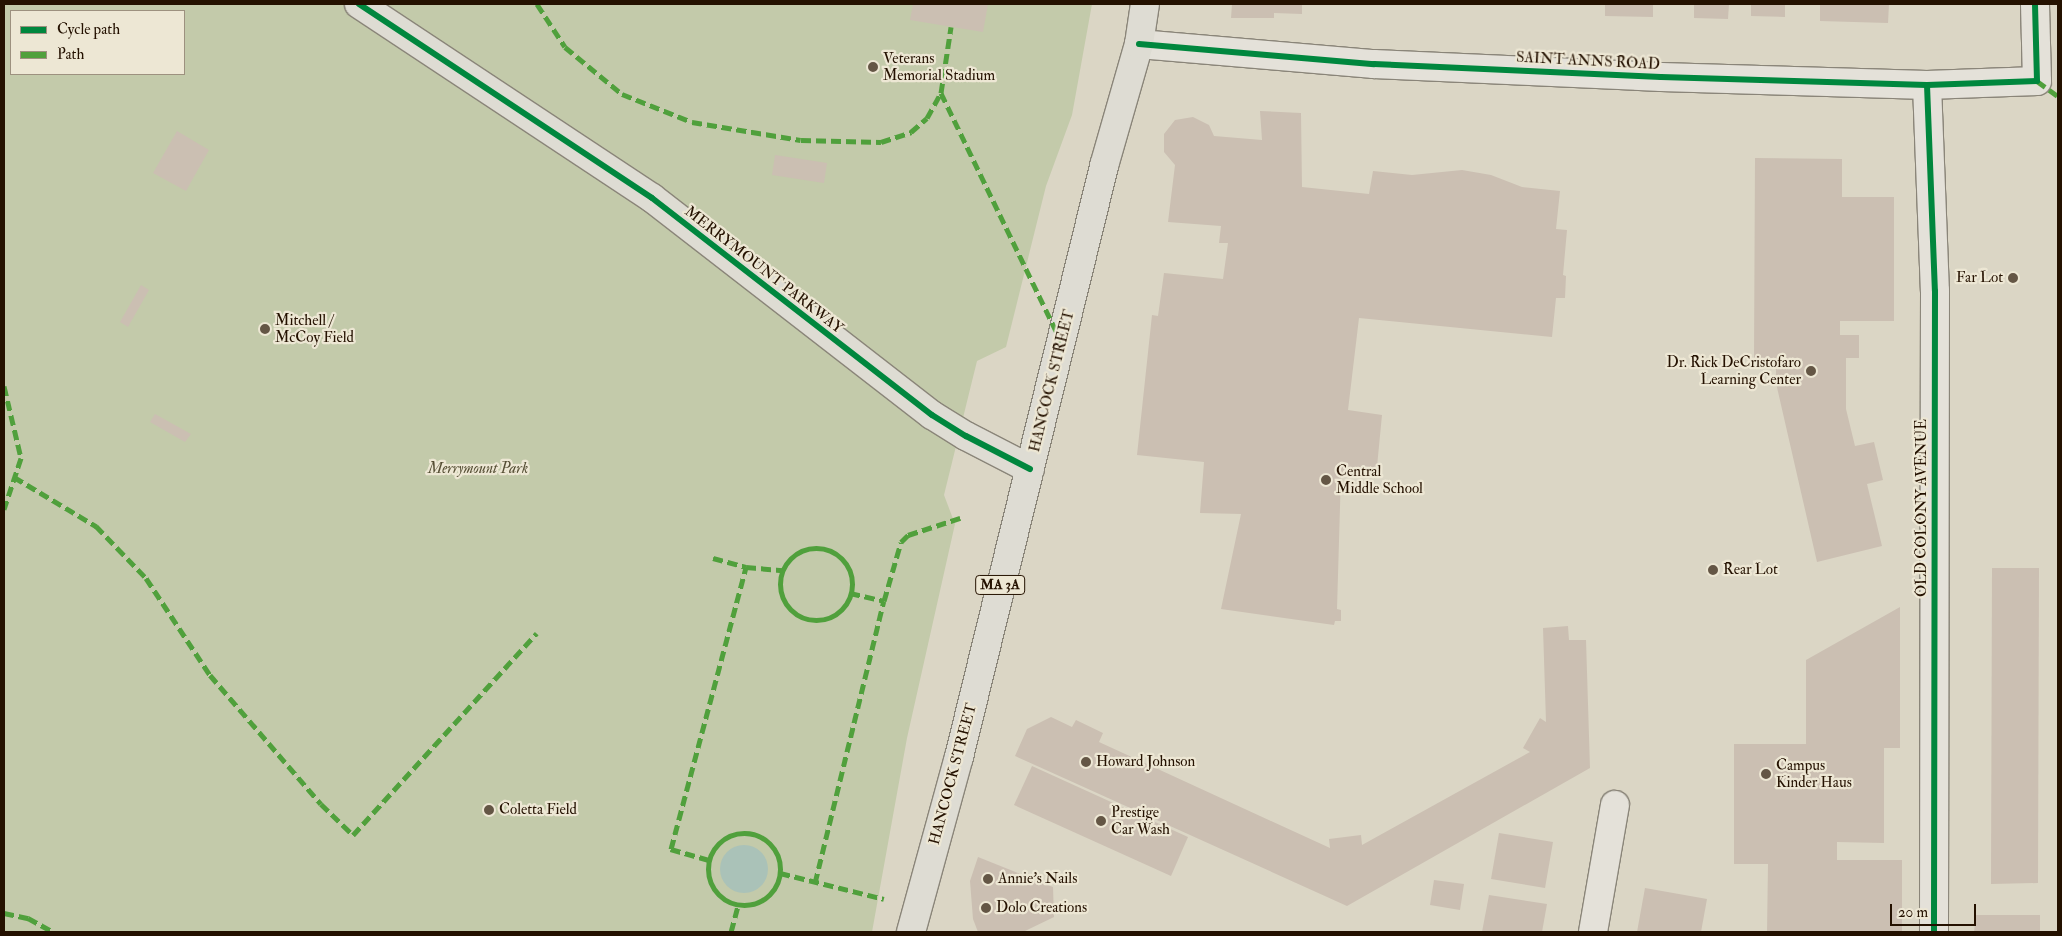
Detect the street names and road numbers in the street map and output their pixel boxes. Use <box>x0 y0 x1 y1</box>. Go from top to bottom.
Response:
street label: SAINT ANNS ROAD <box>1516 48 1660 74</box>
street label: MERRYMOUNT PARKWAY <box>681 203 847 337</box>
street label: HANCOCK STREET <box>1026 308 1078 454</box>
street label: OLD COLONY AVENUE <box>1913 419 1931 597</box>
road number: MA 3A <box>975 574 1025 596</box>
street label: HANCOCK STREET <box>925 701 981 847</box>

